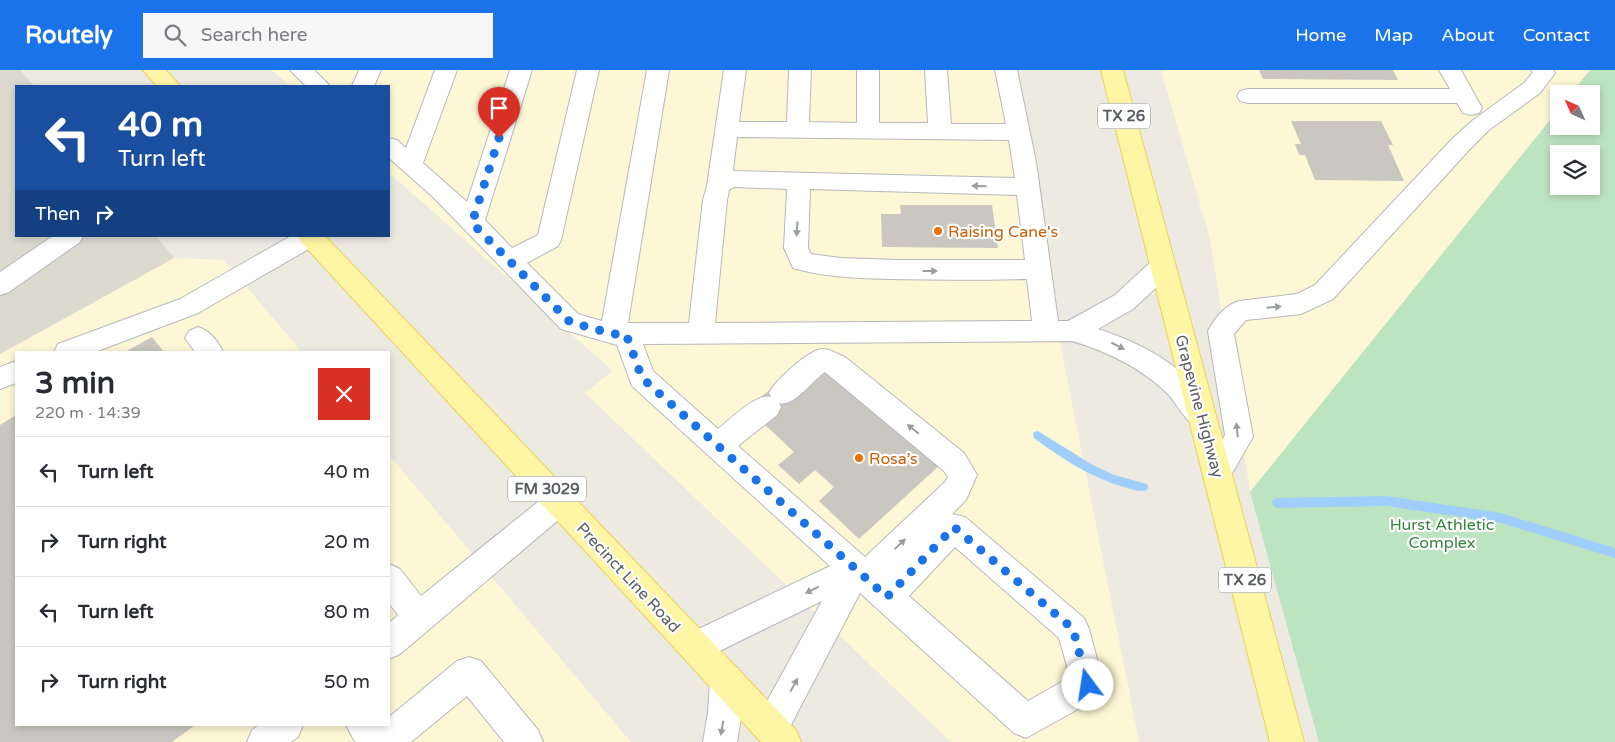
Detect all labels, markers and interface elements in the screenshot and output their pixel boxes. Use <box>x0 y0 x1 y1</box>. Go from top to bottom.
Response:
search box <box>143 13 493 58</box>
text: Routely <box>25 21 113 50</box>
icon: search <box>161 21 189 49</box>
text: Search here <box>201 24 308 46</box>
text: Home <box>1295 24 1346 46</box>
text: Map <box>1374 24 1413 46</box>
text: About <box>1441 24 1495 46</box>
text: Contact <box>1523 24 1590 46</box>
north arrow <box>1550 85 1600 135</box>
map controls <box>1550 85 1600 195</box>
pin <box>478 87 520 138</box>
icon: arrive <box>485 94 513 122</box>
text: 40 m <box>118 104 203 146</box>
road number: TX 26 <box>1098 104 1150 128</box>
icon: left <box>35 105 100 170</box>
button: layers <box>1550 145 1600 195</box>
text: Turn left <box>118 146 206 172</box>
one-way arrow <box>971 181 987 189</box>
icon: right <box>90 200 118 228</box>
text: Then <box>35 203 80 225</box>
one-way arrow <box>792 221 800 237</box>
place label: Raising Cane's <box>948 222 1058 242</box>
marker: Raising Cane's <box>932 225 944 237</box>
one-way arrow <box>923 267 939 275</box>
one-way arrow <box>1266 303 1282 311</box>
street label: Grapevine Highway <box>1170 333 1228 480</box>
one-way arrow <box>1111 342 1125 350</box>
text: 3 min <box>35 365 115 402</box>
button: close <box>318 368 370 420</box>
text: 220 m · 14:39 <box>35 403 141 423</box>
one-way arrow <box>1233 422 1241 438</box>
one-way arrow <box>907 423 920 434</box>
place label: Rosa’s <box>869 449 918 469</box>
marker: Rosa’s <box>853 452 865 464</box>
icon: left <box>35 458 63 486</box>
text: Turn left <box>78 461 154 483</box>
text: 40 m <box>324 461 370 483</box>
road number: FM 3029 <box>508 476 586 502</box>
park label: Hurst Athletic Complex <box>1390 515 1494 553</box>
street label: Precinct Line Road <box>572 519 684 637</box>
icon: right <box>35 528 63 556</box>
text: Turn right <box>78 531 166 553</box>
text: 20 m <box>324 531 370 553</box>
one-way arrow <box>894 538 906 550</box>
road number: TX 26 <box>1219 568 1271 592</box>
one-way arrow <box>805 586 819 594</box>
icon: left <box>35 598 63 626</box>
text: Turn left <box>78 601 154 623</box>
text: 80 m <box>324 601 370 623</box>
position arrow <box>1061 658 1113 710</box>
icon: right <box>35 668 63 696</box>
text: Turn right <box>78 671 166 693</box>
text: 50 m <box>324 671 370 693</box>
one-way arrow <box>790 678 798 693</box>
one-way arrow <box>718 721 726 737</box>

